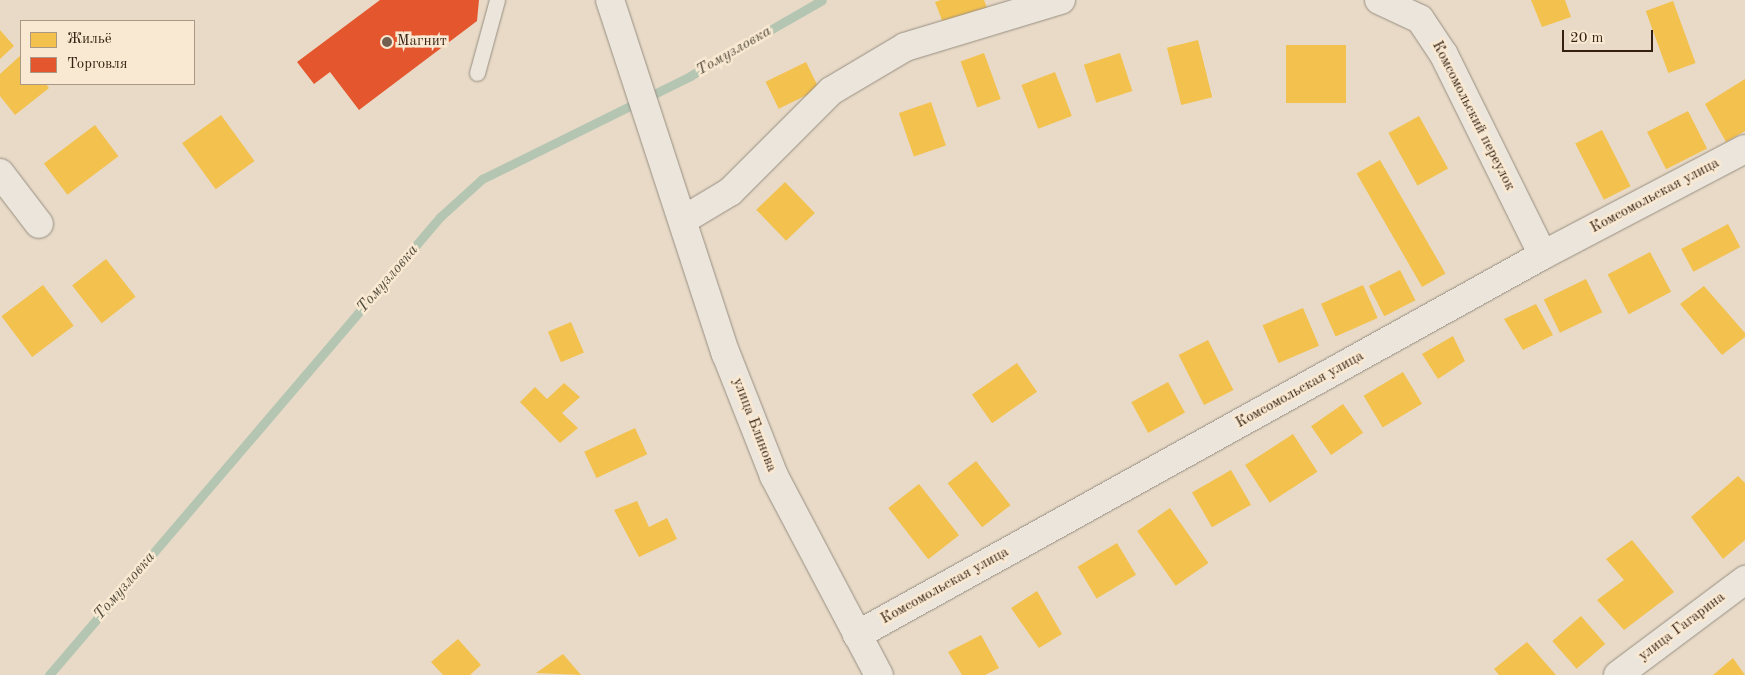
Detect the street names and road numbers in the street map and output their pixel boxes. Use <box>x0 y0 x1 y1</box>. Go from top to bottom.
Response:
street label: Комсомольский переулок <box>1427 38 1519 194</box>
street label: Комсомольская улица <box>1587 154 1723 238</box>
street label: Комсомольская улица <box>1233 347 1367 433</box>
street label: улица Блинова <box>728 376 780 474</box>
street label: Комсомольская улица <box>878 543 1012 629</box>
street label: улица Гагарина <box>1635 589 1729 665</box>

